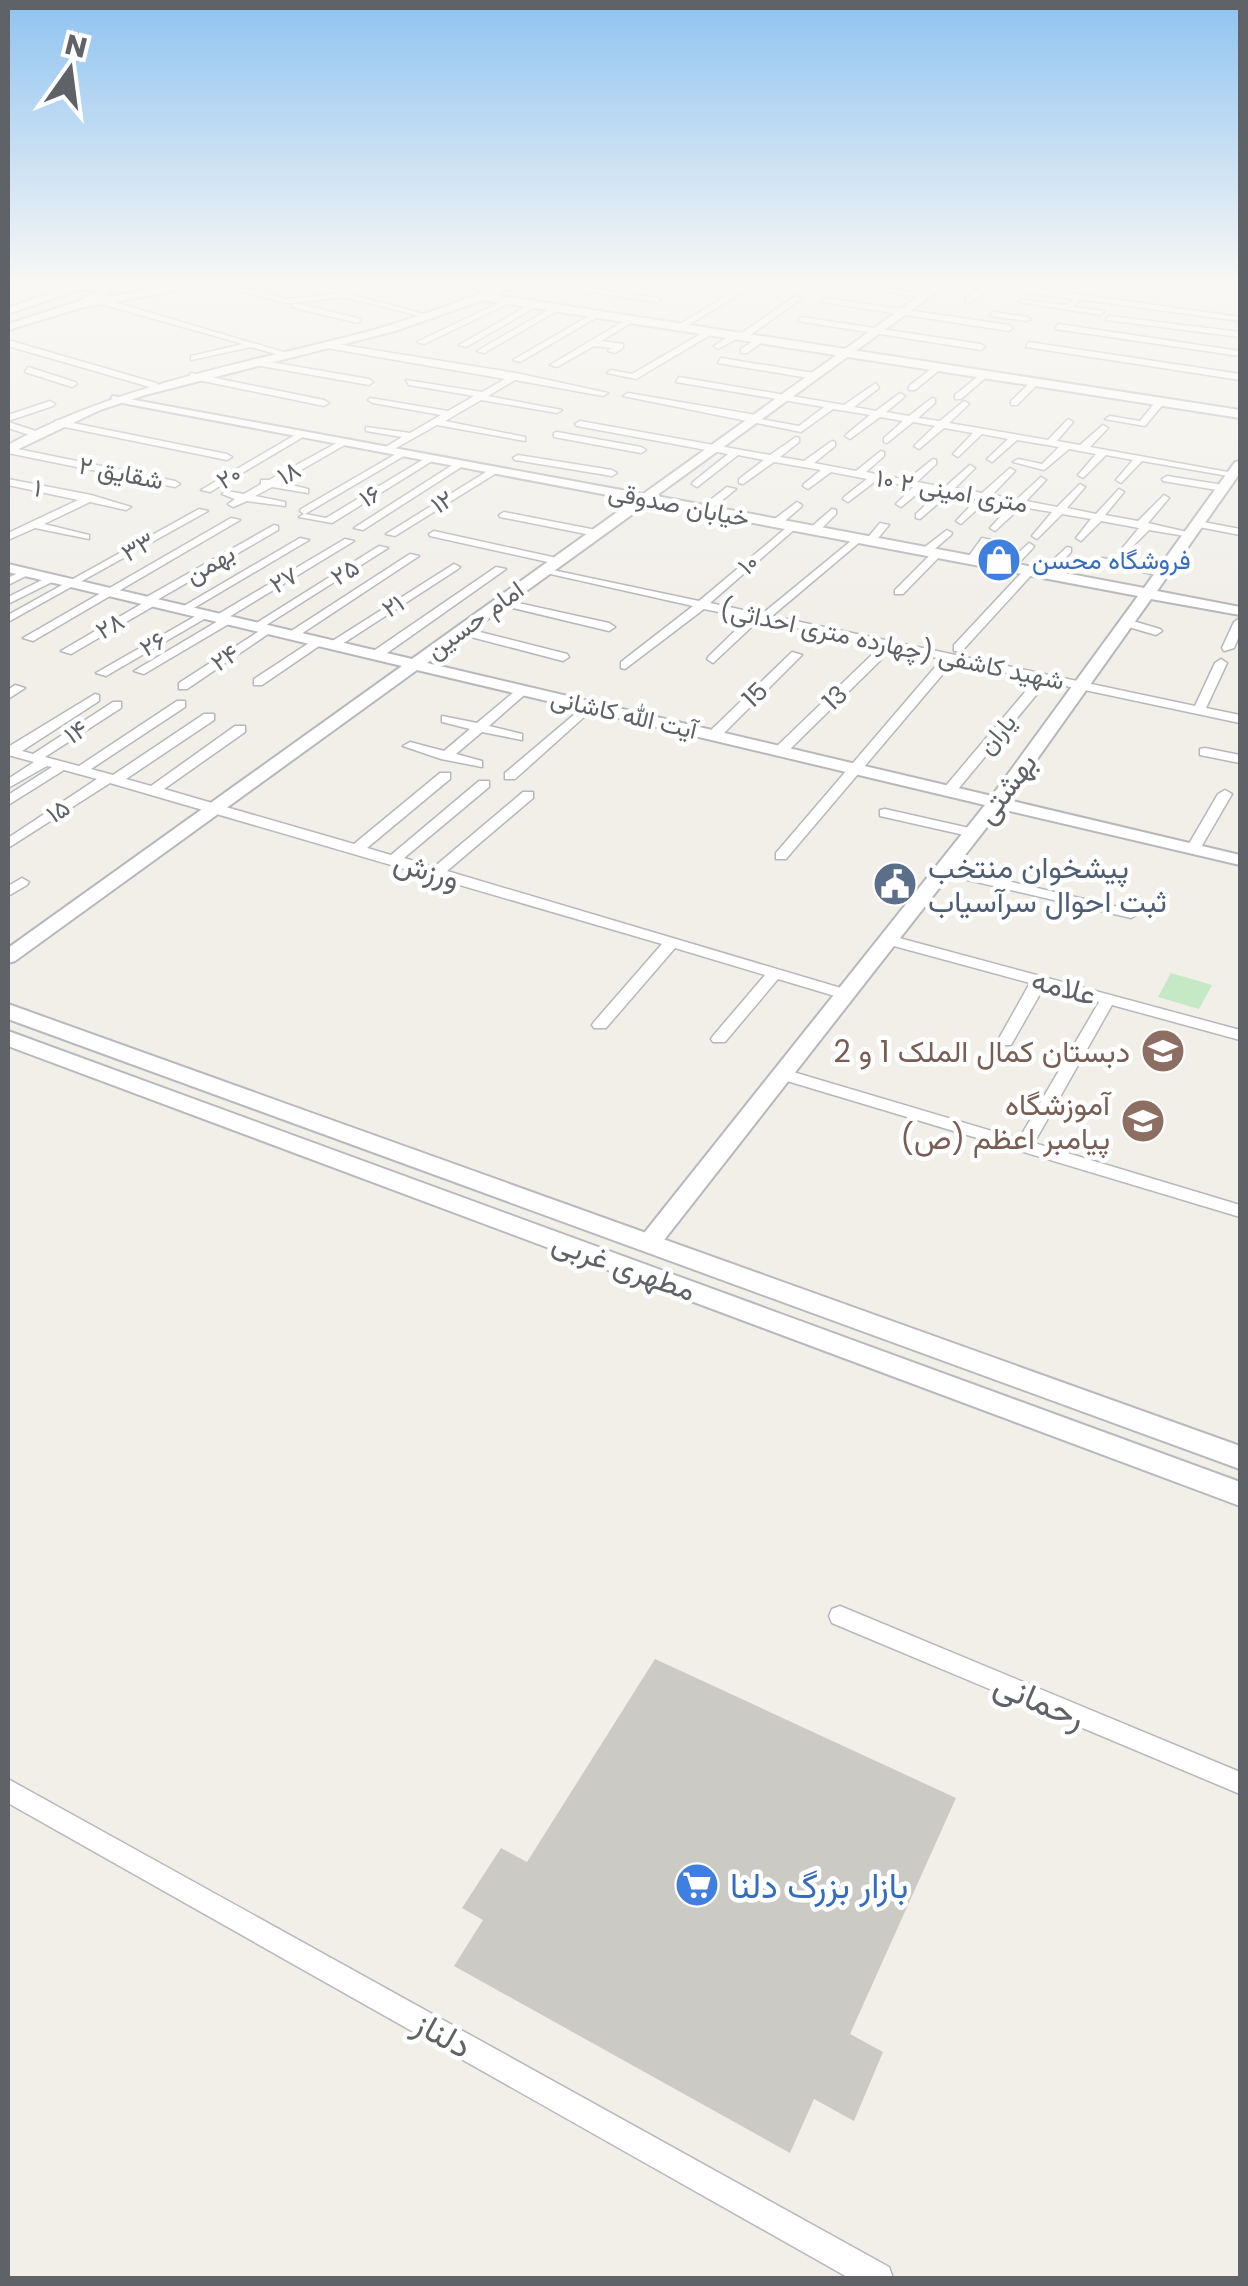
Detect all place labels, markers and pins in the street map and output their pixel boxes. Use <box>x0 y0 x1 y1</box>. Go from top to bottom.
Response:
shop icon: فروشگاه محسن <box>976 537 1022 583</box>
place label: فروشگاه محسن <box>1032 543 1191 578</box>
place label: پیشخوان منتخب ثبت احوال سرآسیاب <box>928 846 1167 923</box>
public building icon: پیشخوان منتخب ثبت احوال سرآسیاب <box>872 861 918 907</box>
school or university icon: دبستان کمال الملک 1 و 2 <box>1140 1028 1186 1074</box>
place label: دبستان کمال الملک 1 و 2 <box>833 1030 1130 1073</box>
place label: آموزشگاه پیامبر اعظم (ص) <box>900 1083 1112 1160</box>
school or university icon: آموزشگاه پیامبر اعظم (ص) <box>1120 1098 1166 1144</box>
place label: بازار بزرگ دلنا <box>730 1861 908 1910</box>
supermarket icon: بازار بزرگ دلنا <box>674 1862 720 1908</box>

